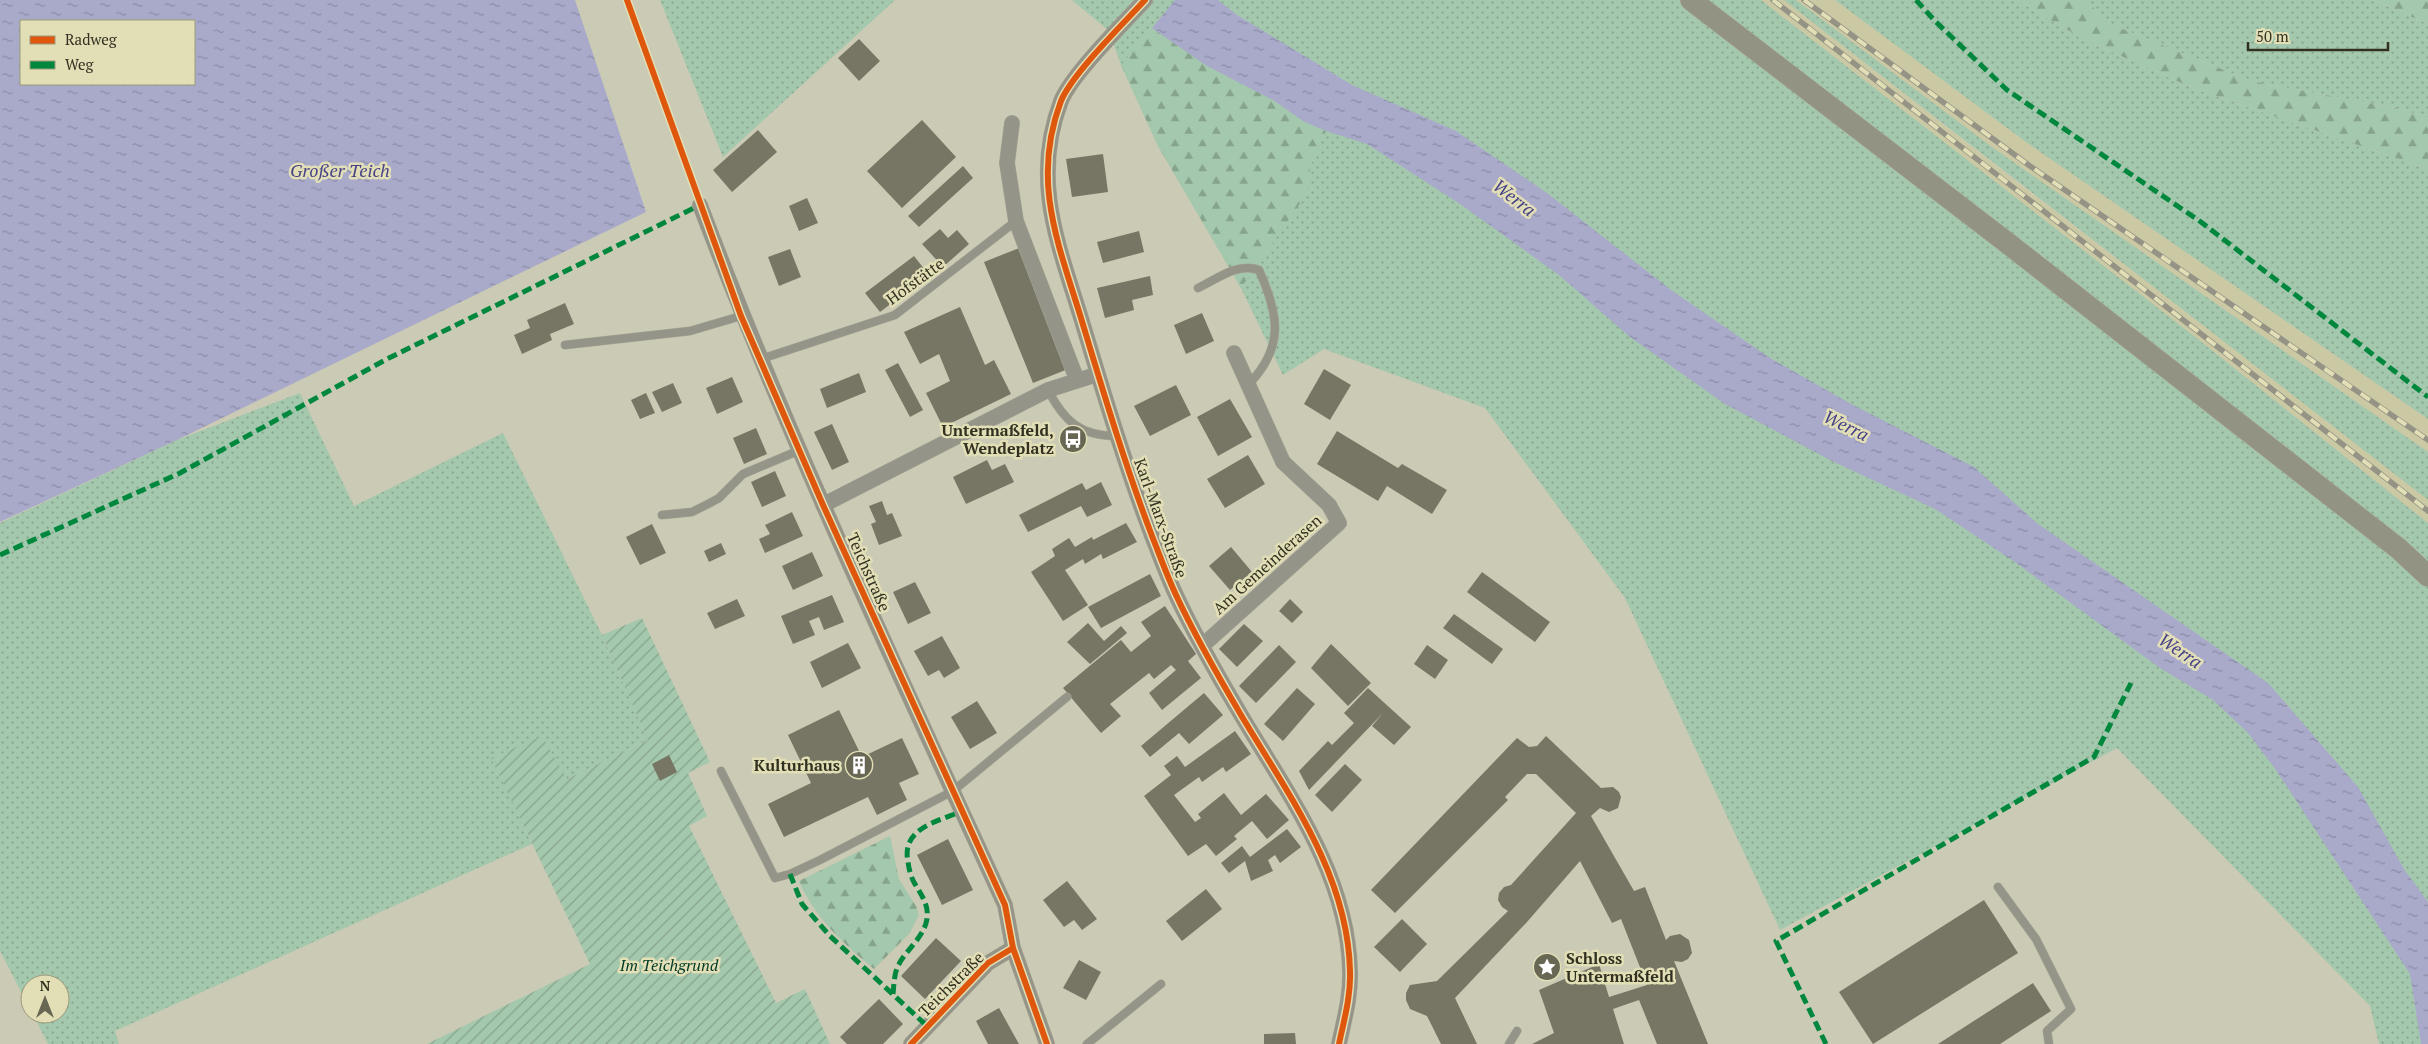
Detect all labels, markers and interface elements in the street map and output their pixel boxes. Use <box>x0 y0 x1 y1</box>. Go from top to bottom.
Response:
legend <box>20 20 195 85</box>
scale bar <box>2248 20 2388 52</box>
text: 50 m <box>2256 26 2289 46</box>
text: Radweg <box>65 29 118 49</box>
text: Weg <box>65 54 95 74</box>
water label: Großer Teich <box>290 158 390 182</box>
water label: Werra <box>1488 173 1541 221</box>
street label: Hofstätte <box>882 252 948 310</box>
water label: Werra <box>1820 404 1873 446</box>
place label: Untermaßfeld, Wendeplatz <box>941 419 1054 459</box>
bus stop icon: Untermaßfeld, Wendeplatz <box>1058 424 1088 454</box>
street label: Karl-Marx-Straße <box>1129 455 1193 581</box>
street label: Am Gemeinderasen <box>1208 509 1327 619</box>
street label: Teichstraße <box>842 529 896 615</box>
water label: Werra <box>2154 627 2207 673</box>
building icon: Kulturhaus <box>844 750 874 780</box>
place label: Kulturhaus <box>754 754 840 776</box>
street label: Teichstraße <box>914 947 988 1021</box>
place label: Schloss Untermaßfeld <box>1566 947 1674 987</box>
place icon: Schloss Untermaßfeld <box>1532 952 1562 982</box>
park label: Im Teichgrund <box>619 954 719 976</box>
north arrow <box>20 974 70 1024</box>
text: N <box>40 976 51 995</box>

